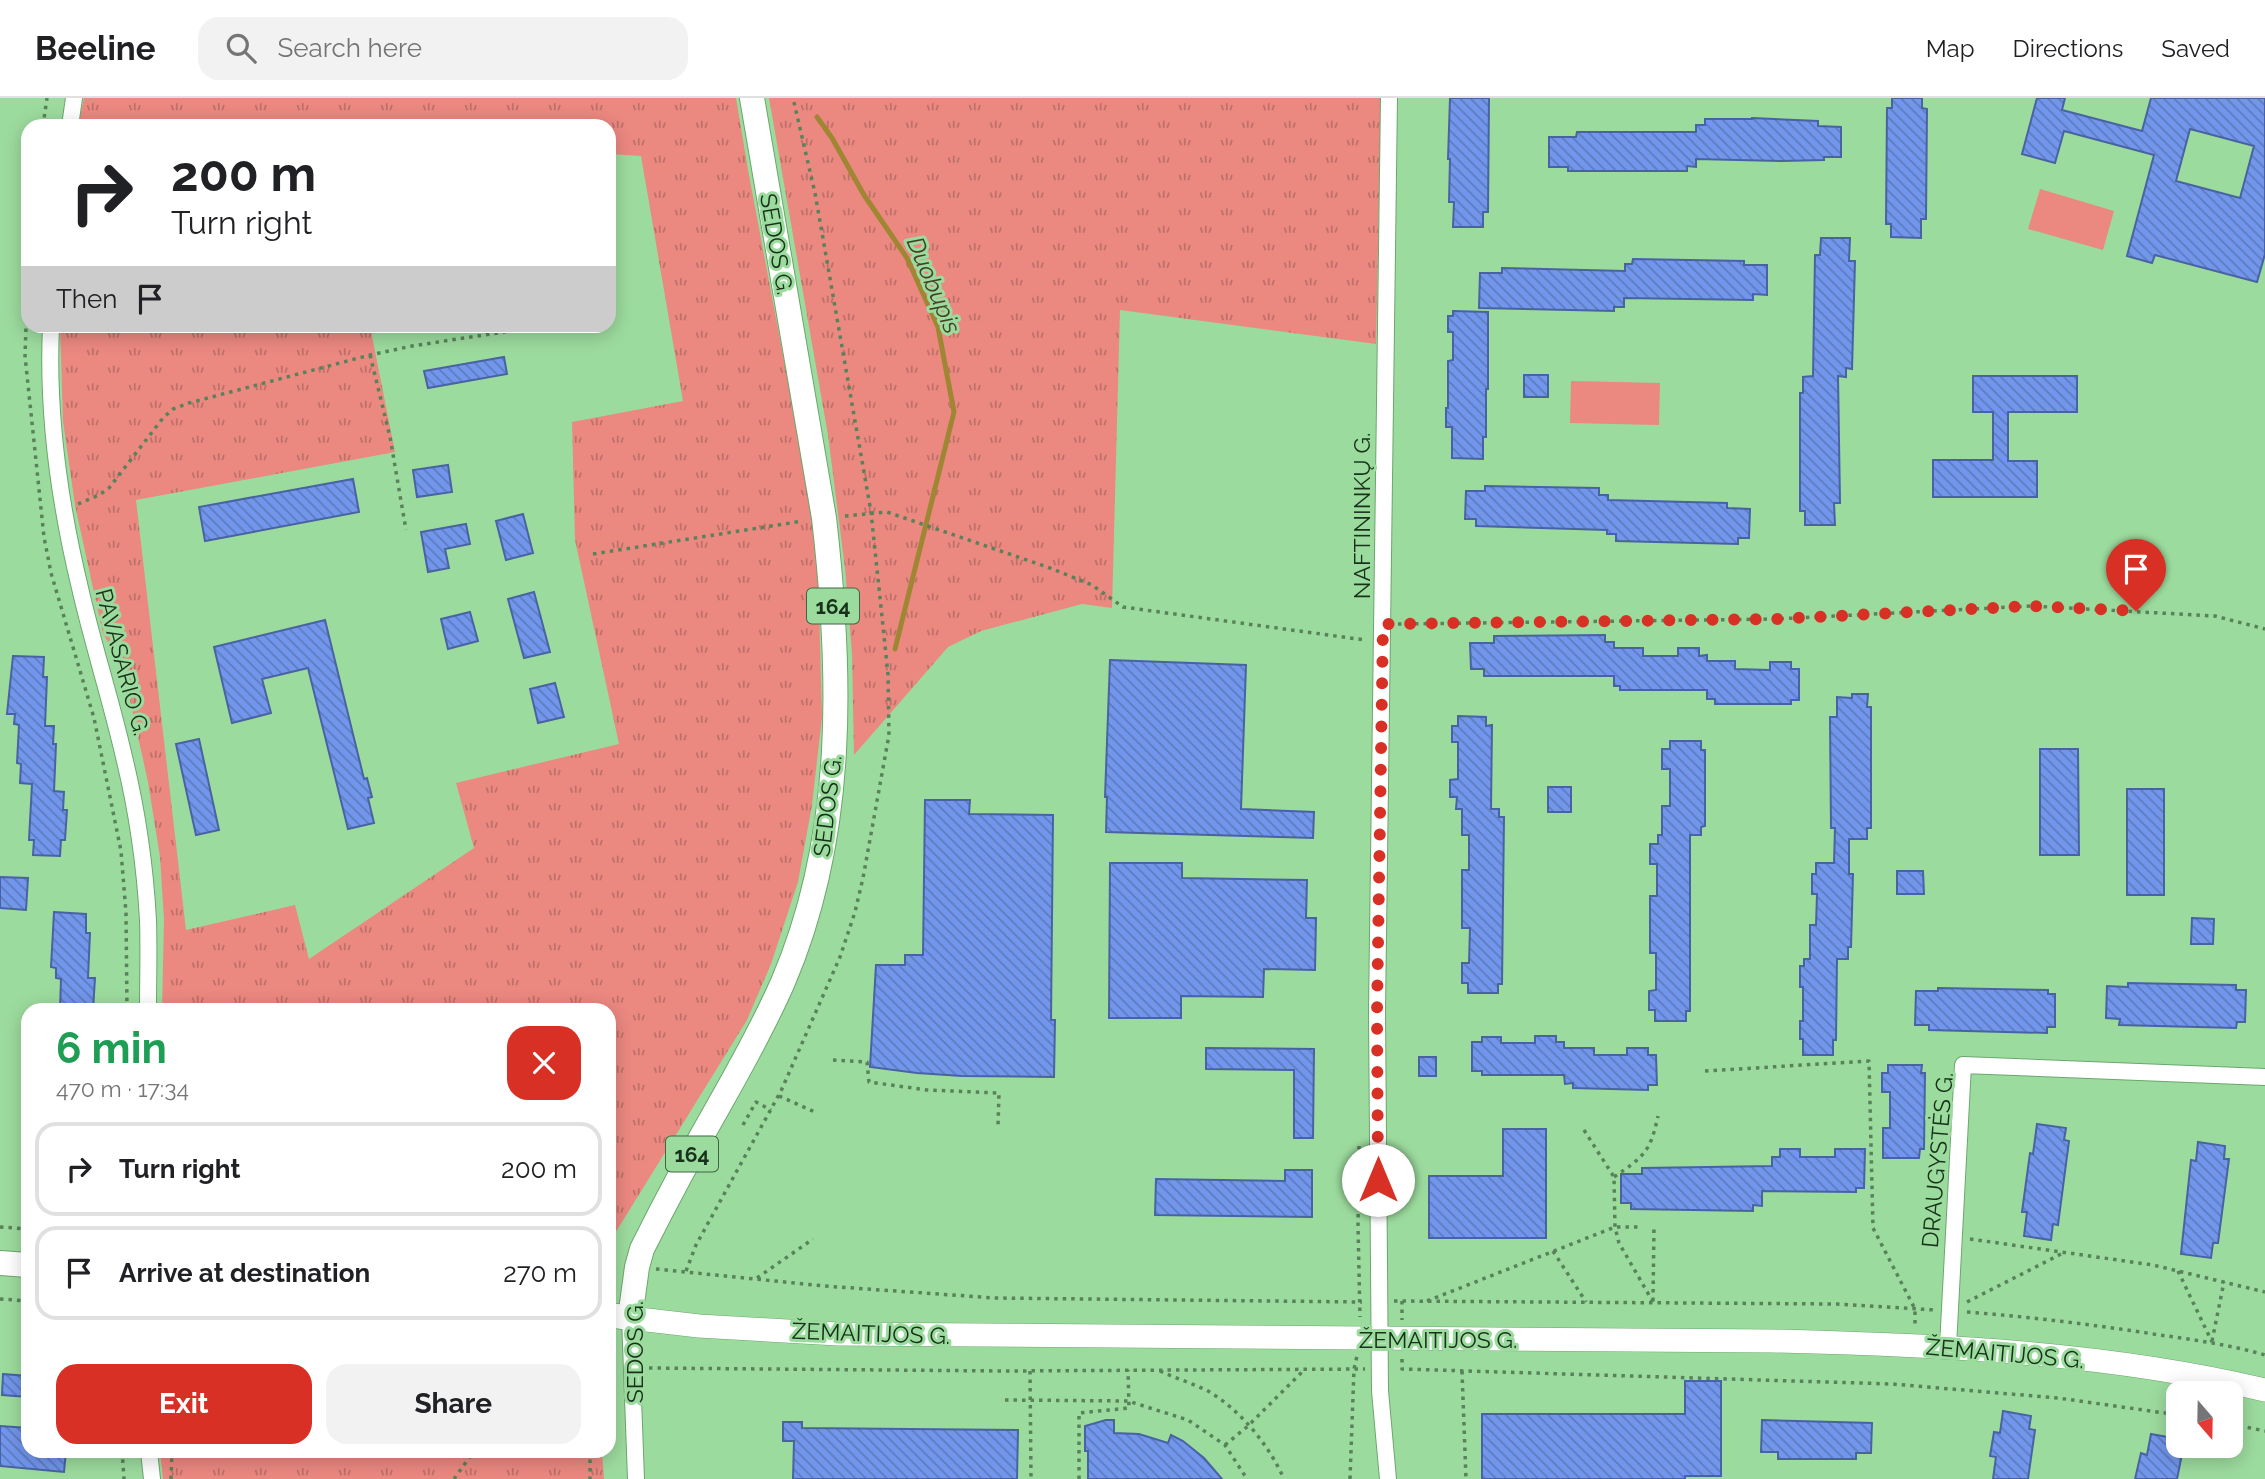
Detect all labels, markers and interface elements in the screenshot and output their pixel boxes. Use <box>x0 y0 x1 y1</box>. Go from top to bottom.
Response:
search box <box>198 17 688 80</box>
text: Beeline <box>35 29 156 68</box>
icon: search <box>222 29 260 67</box>
text: Search here <box>278 33 422 63</box>
text: Map <box>1926 34 1975 63</box>
text: Directions <box>2013 34 2123 63</box>
text: Saved <box>2161 34 2230 63</box>
text: 200 m <box>171 145 316 202</box>
icon: right <box>56 147 147 238</box>
street label: SEDOS G. <box>755 191 799 297</box>
text: Turn right <box>171 204 312 241</box>
water label: Duobupis <box>901 232 967 338</box>
icon: arrive <box>131 280 169 318</box>
text: Then <box>56 284 117 314</box>
street label: NAFTININKŲ G. <box>1348 433 1375 599</box>
pin <box>2106 539 2166 611</box>
icon: arrive <box>2117 550 2155 588</box>
street label: PAVASARIO G. <box>90 586 156 738</box>
road number: 164 <box>807 588 859 624</box>
street label: SEDOS G. <box>807 754 847 858</box>
text: 6 min <box>56 1024 167 1073</box>
button: close <box>507 1026 581 1100</box>
street label: DRAUGYSTĖS G. <box>1916 1071 1958 1249</box>
text: 470 m · 17:34 <box>56 1075 189 1102</box>
road number: 164 <box>666 1136 718 1172</box>
position arrow <box>1341 1143 1415 1217</box>
icon: right <box>60 1150 98 1188</box>
text: Turn right <box>119 1154 240 1184</box>
text: 200 m <box>501 1154 577 1184</box>
icon: arrive <box>60 1254 98 1292</box>
text: Arrive at destination <box>119 1258 370 1288</box>
text: 270 m <box>503 1258 577 1288</box>
street label: SEDOS G. <box>621 1301 648 1403</box>
street label: ŽEMAITIJOS G. <box>791 1317 951 1349</box>
street label: ŽEMAITIJOS G. <box>1359 1326 1517 1353</box>
street label: ŽEMAITIJOS G. <box>1925 1333 2085 1373</box>
button: Exit <box>56 1364 312 1444</box>
button: Share <box>326 1364 581 1444</box>
north arrow <box>2166 1381 2244 1458</box>
map controls <box>2166 1381 2243 1458</box>

